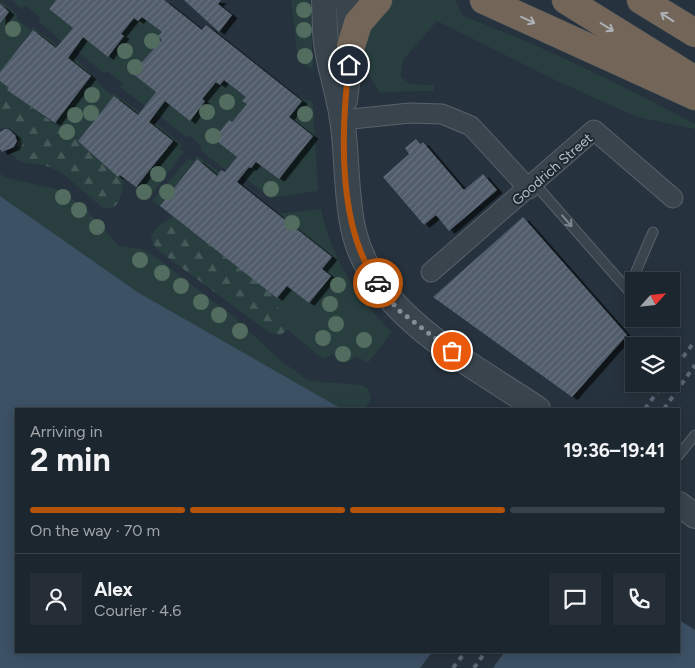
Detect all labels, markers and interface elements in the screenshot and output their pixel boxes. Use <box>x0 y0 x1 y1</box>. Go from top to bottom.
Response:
one-way arrow <box>661 12 675 22</box>
one-way arrow <box>520 16 535 26</box>
one-way arrow <box>599 22 613 32</box>
pin <box>328 44 370 86</box>
icon: home <box>335 51 363 79</box>
street label: Goodrich Street <box>509 130 596 209</box>
one-way arrow <box>561 214 573 227</box>
courier <box>353 258 403 308</box>
icon: car <box>364 269 392 297</box>
north arrow <box>625 272 680 328</box>
map controls <box>625 272 680 392</box>
pin <box>431 330 473 372</box>
icon: bag <box>438 337 466 365</box>
button: layers <box>625 337 680 392</box>
text: Arriving in <box>30 422 102 441</box>
text: 19:36–19:41 <box>563 439 665 462</box>
text: 2 min <box>30 441 111 479</box>
text: On the way · 70 m <box>30 521 160 540</box>
button: person <box>30 573 82 625</box>
button: chat <box>549 573 601 625</box>
button: phone <box>613 573 665 625</box>
text: Alex <box>94 578 133 601</box>
text: Courier · 4.6 <box>94 601 181 620</box>

